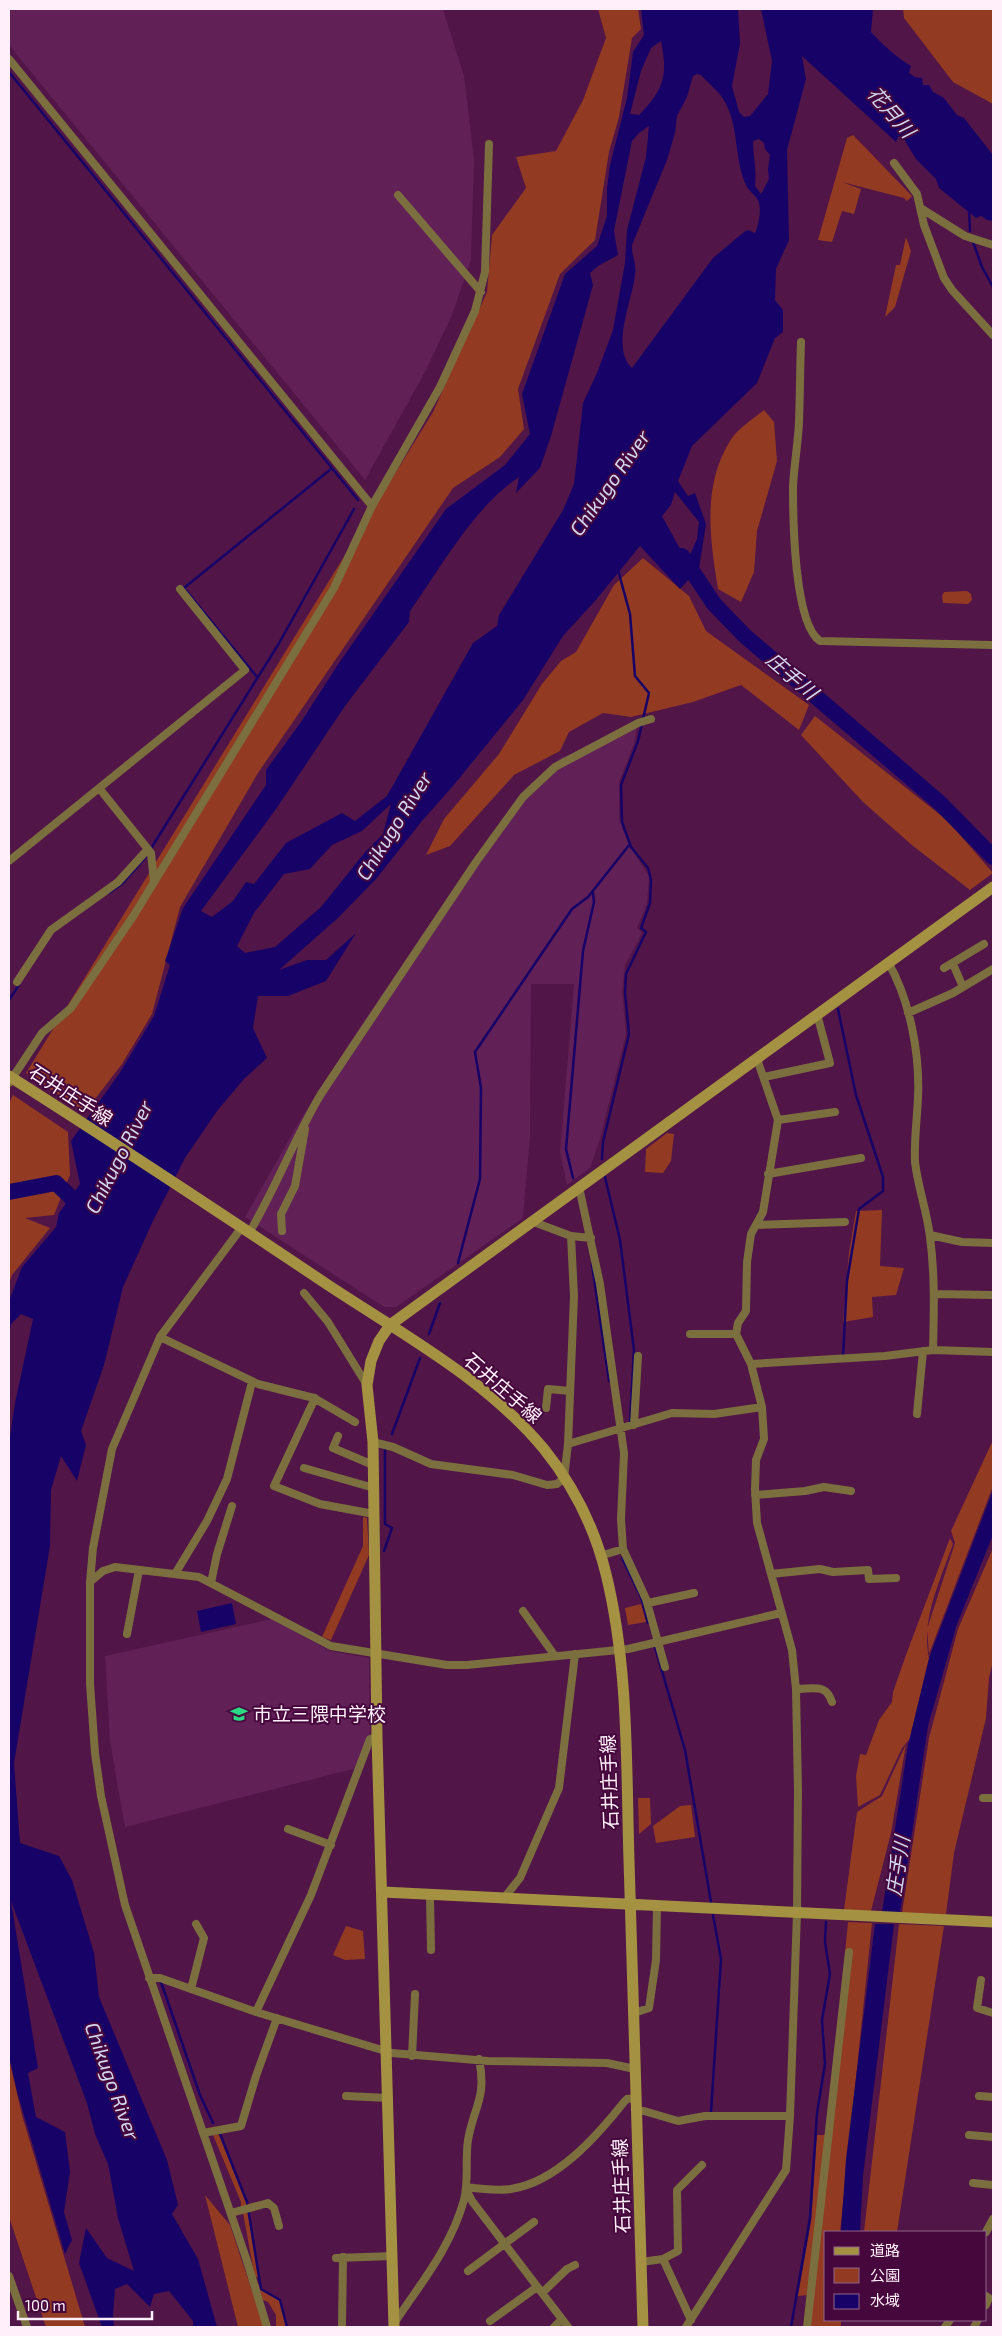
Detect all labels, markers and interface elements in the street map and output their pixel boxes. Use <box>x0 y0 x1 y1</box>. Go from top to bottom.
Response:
water label: 花月川 <box>863 81 922 143</box>
water label: Chikugo River <box>564 424 655 540</box>
water label: 庄手川 <box>762 647 825 705</box>
water label: Chikugo River <box>350 766 437 884</box>
street label: 石井庄手線 <box>25 1059 117 1130</box>
water label: Chikugo River <box>79 1095 157 1217</box>
street label: 石井庄手線 <box>460 1348 547 1427</box>
place label: 市立三隈中学校 <box>253 1702 386 1725</box>
school or university icon: 市立三隈中学校 <box>229 1704 249 1724</box>
street label: 石井庄手線 <box>595 1734 622 1830</box>
water label: 庄手川 <box>880 1832 914 1897</box>
water label: Chikugo River <box>81 2019 146 2144</box>
street label: 石井庄手線 <box>607 2138 634 2234</box>
legend <box>824 2231 987 2321</box>
text: 道路 <box>870 2241 900 2259</box>
text: 公園 <box>870 2266 900 2284</box>
scale bar <box>18 2288 151 2320</box>
text: 水域 <box>870 2291 900 2309</box>
text: 100 m <box>25 2296 66 2314</box>

